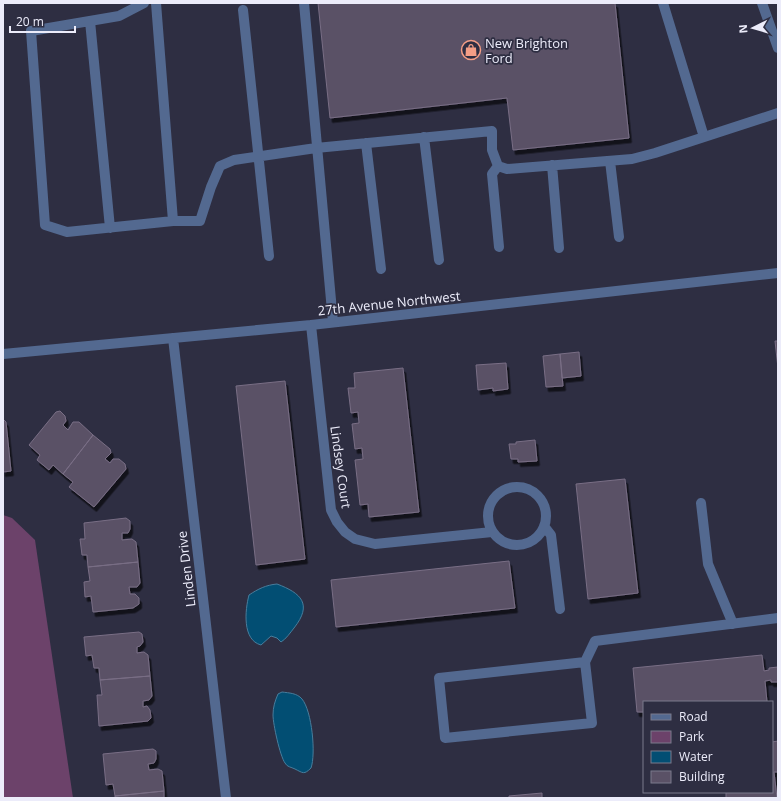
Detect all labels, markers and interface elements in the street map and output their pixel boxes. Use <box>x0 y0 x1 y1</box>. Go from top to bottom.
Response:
scale bar <box>10 8 75 34</box>
north arrow <box>733 8 773 48</box>
text: 20 m <box>16 13 44 30</box>
text: N <box>735 24 750 34</box>
place label: New Brighton Ford <box>485 34 568 67</box>
shop icon: New Brighton Ford <box>460 39 482 61</box>
street label: 27th Avenue Northwest <box>317 287 462 319</box>
street label: Lindsey Court <box>326 424 356 510</box>
street label: Linden Drive <box>172 530 200 608</box>
legend <box>643 701 773 793</box>
text: Road <box>679 708 708 725</box>
text: Park <box>679 728 705 745</box>
text: Water <box>679 748 713 765</box>
text: Building <box>679 768 725 785</box>

